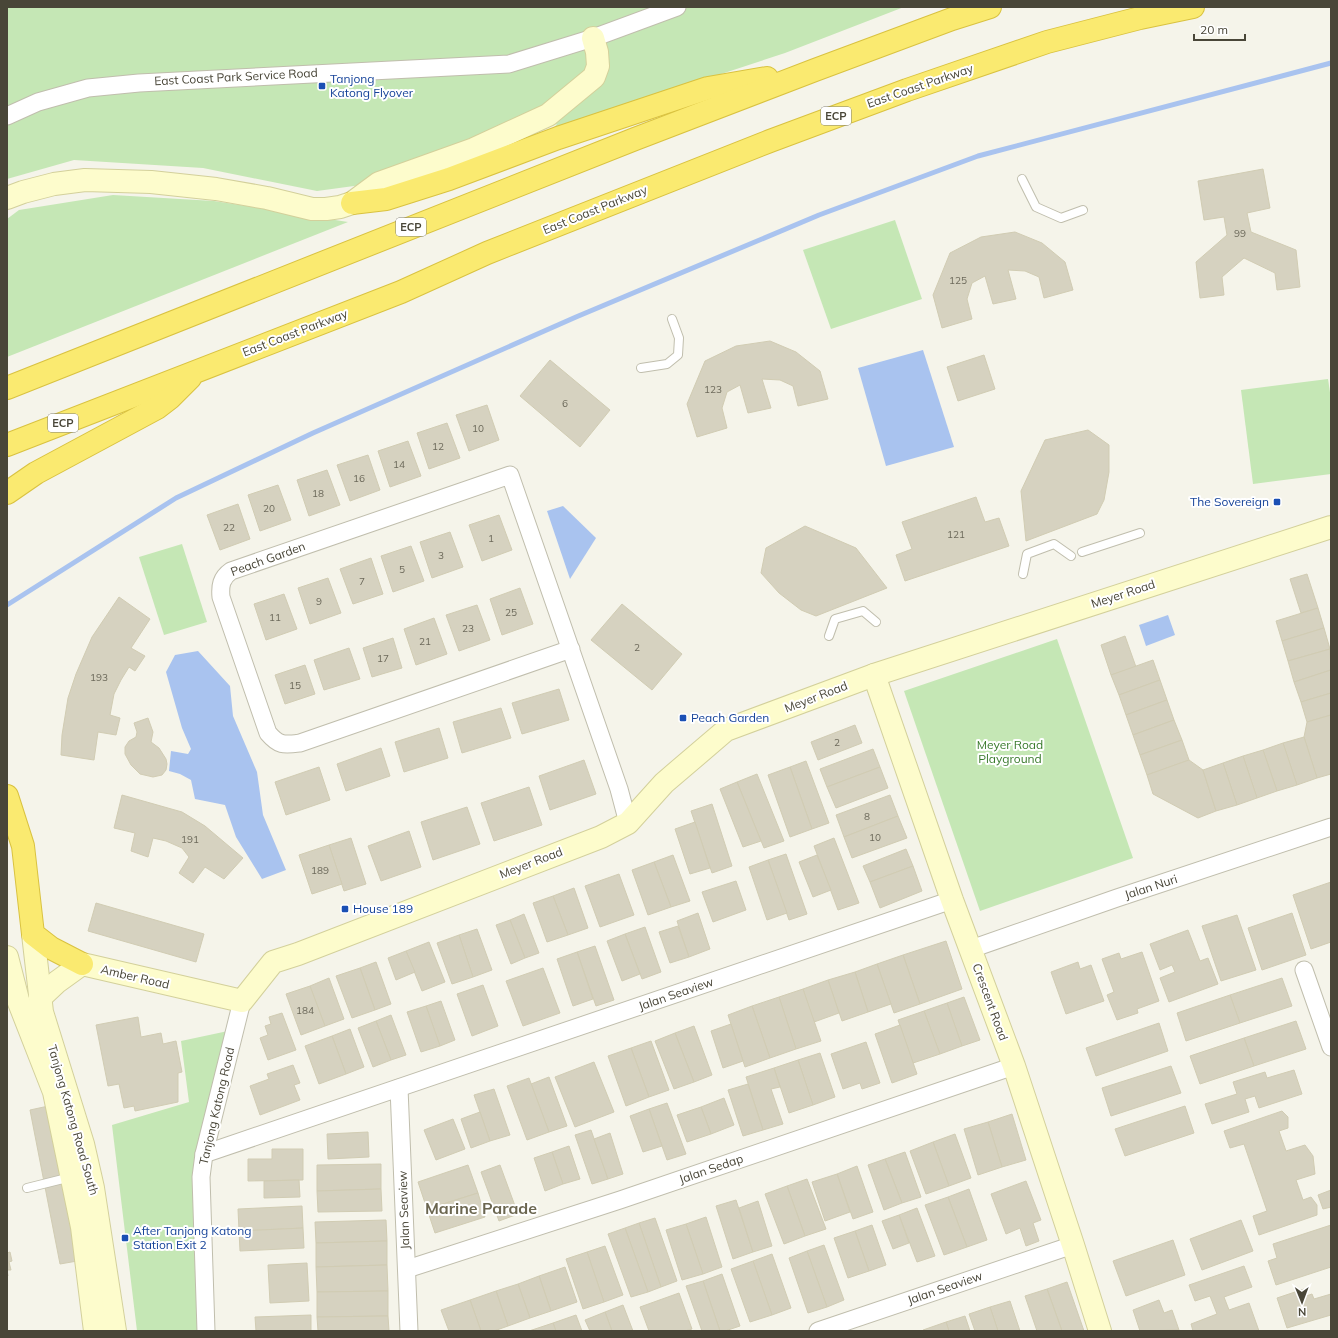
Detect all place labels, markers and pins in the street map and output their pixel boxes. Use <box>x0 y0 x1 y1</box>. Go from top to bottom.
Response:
place label: Tanjong Katong Flyover <box>330 71 414 100</box>
marker: Tanjong Katong Flyover <box>317 81 327 91</box>
place label: The Sovereign <box>1190 494 1269 509</box>
marker: The Sovereign <box>1272 497 1282 507</box>
place label: Peach Garden <box>691 710 769 725</box>
marker: Peach Garden <box>678 713 688 723</box>
place label: House 189 <box>353 901 413 916</box>
marker: House 189 <box>340 904 350 914</box>
place label: After Tanjong Katong Station Exit 2 <box>133 1223 251 1252</box>
marker: After Tanjong Katong Station Exit 2 <box>120 1233 130 1243</box>

